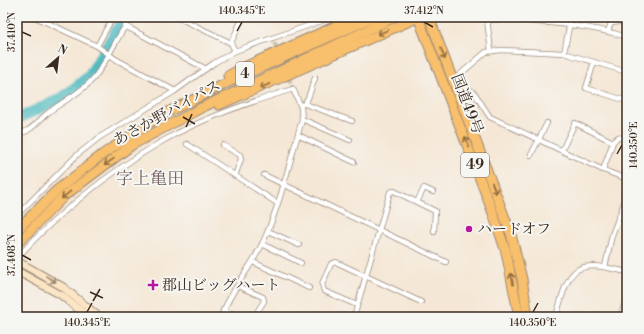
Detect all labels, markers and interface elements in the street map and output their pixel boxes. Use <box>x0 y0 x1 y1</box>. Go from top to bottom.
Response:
text: 140.345°E <box>219 5 265 17</box>
text: 37.412°N <box>404 5 444 17</box>
text: 37.410°N <box>6 11 18 52</box>
one-way arrow <box>378 29 390 37</box>
north arrow <box>38 38 78 78</box>
text: N <box>55 42 70 58</box>
one-way arrow <box>439 47 447 59</box>
road number: 4 <box>236 62 254 86</box>
street label: 国道49号 <box>447 71 487 137</box>
street label: あさか野バイパス <box>110 76 224 150</box>
one-way arrow <box>259 83 271 90</box>
text: 140.350°E <box>628 121 640 168</box>
one-way arrow <box>462 137 470 149</box>
road number: 49 <box>461 153 489 177</box>
one-way arrow <box>104 158 115 166</box>
district label: 字上亀田 <box>116 168 184 190</box>
one-way arrow <box>491 181 499 193</box>
one-way arrow <box>60 191 71 200</box>
place label: ハードオフ <box>477 220 551 239</box>
marker: ハードオフ <box>464 224 474 234</box>
text: 37.408°N <box>6 233 18 276</box>
one-way arrow <box>508 272 516 285</box>
one-way arrow <box>45 276 57 284</box>
place label: 郡山ビッグハート <box>162 276 281 295</box>
marker: 郡山ビッグハート <box>147 279 159 291</box>
text: 140.345°E <box>64 317 110 329</box>
text: 140.350°E <box>510 317 557 329</box>

